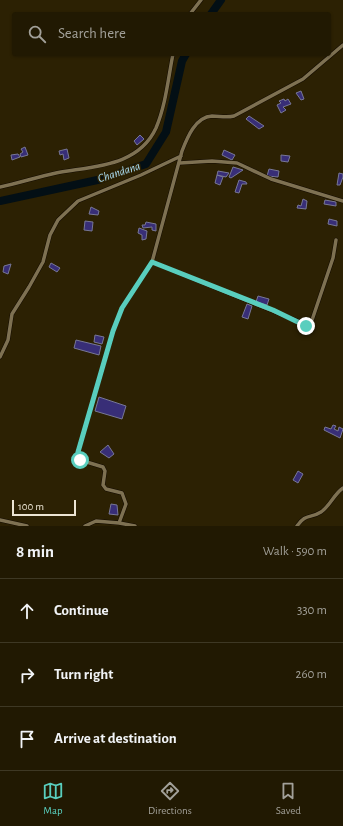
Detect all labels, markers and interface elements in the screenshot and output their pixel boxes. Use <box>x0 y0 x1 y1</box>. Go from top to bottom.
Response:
search box <box>12 12 331 56</box>
icon: search <box>26 23 48 45</box>
text: Search here <box>58 26 126 41</box>
water label: Chandana <box>96 160 142 184</box>
route end <box>297 317 315 335</box>
route start <box>71 451 89 469</box>
scale bar <box>12 498 76 517</box>
text: 100 m <box>18 501 44 512</box>
text: 8 min <box>16 543 54 560</box>
text: Walk · 590 m <box>263 545 327 558</box>
icon: ahead <box>16 600 38 622</box>
text: Continue <box>54 603 109 618</box>
text: 330 m <box>297 604 327 617</box>
icon: right <box>16 664 38 686</box>
text: Turn right <box>54 667 113 682</box>
text: 260 m <box>296 668 327 681</box>
icon: arrive <box>16 728 38 750</box>
text: Arrive at destination <box>54 731 177 746</box>
tab: Map <box>42 780 64 817</box>
tab: Directions <box>148 780 192 817</box>
tab: Saved <box>276 780 301 817</box>

